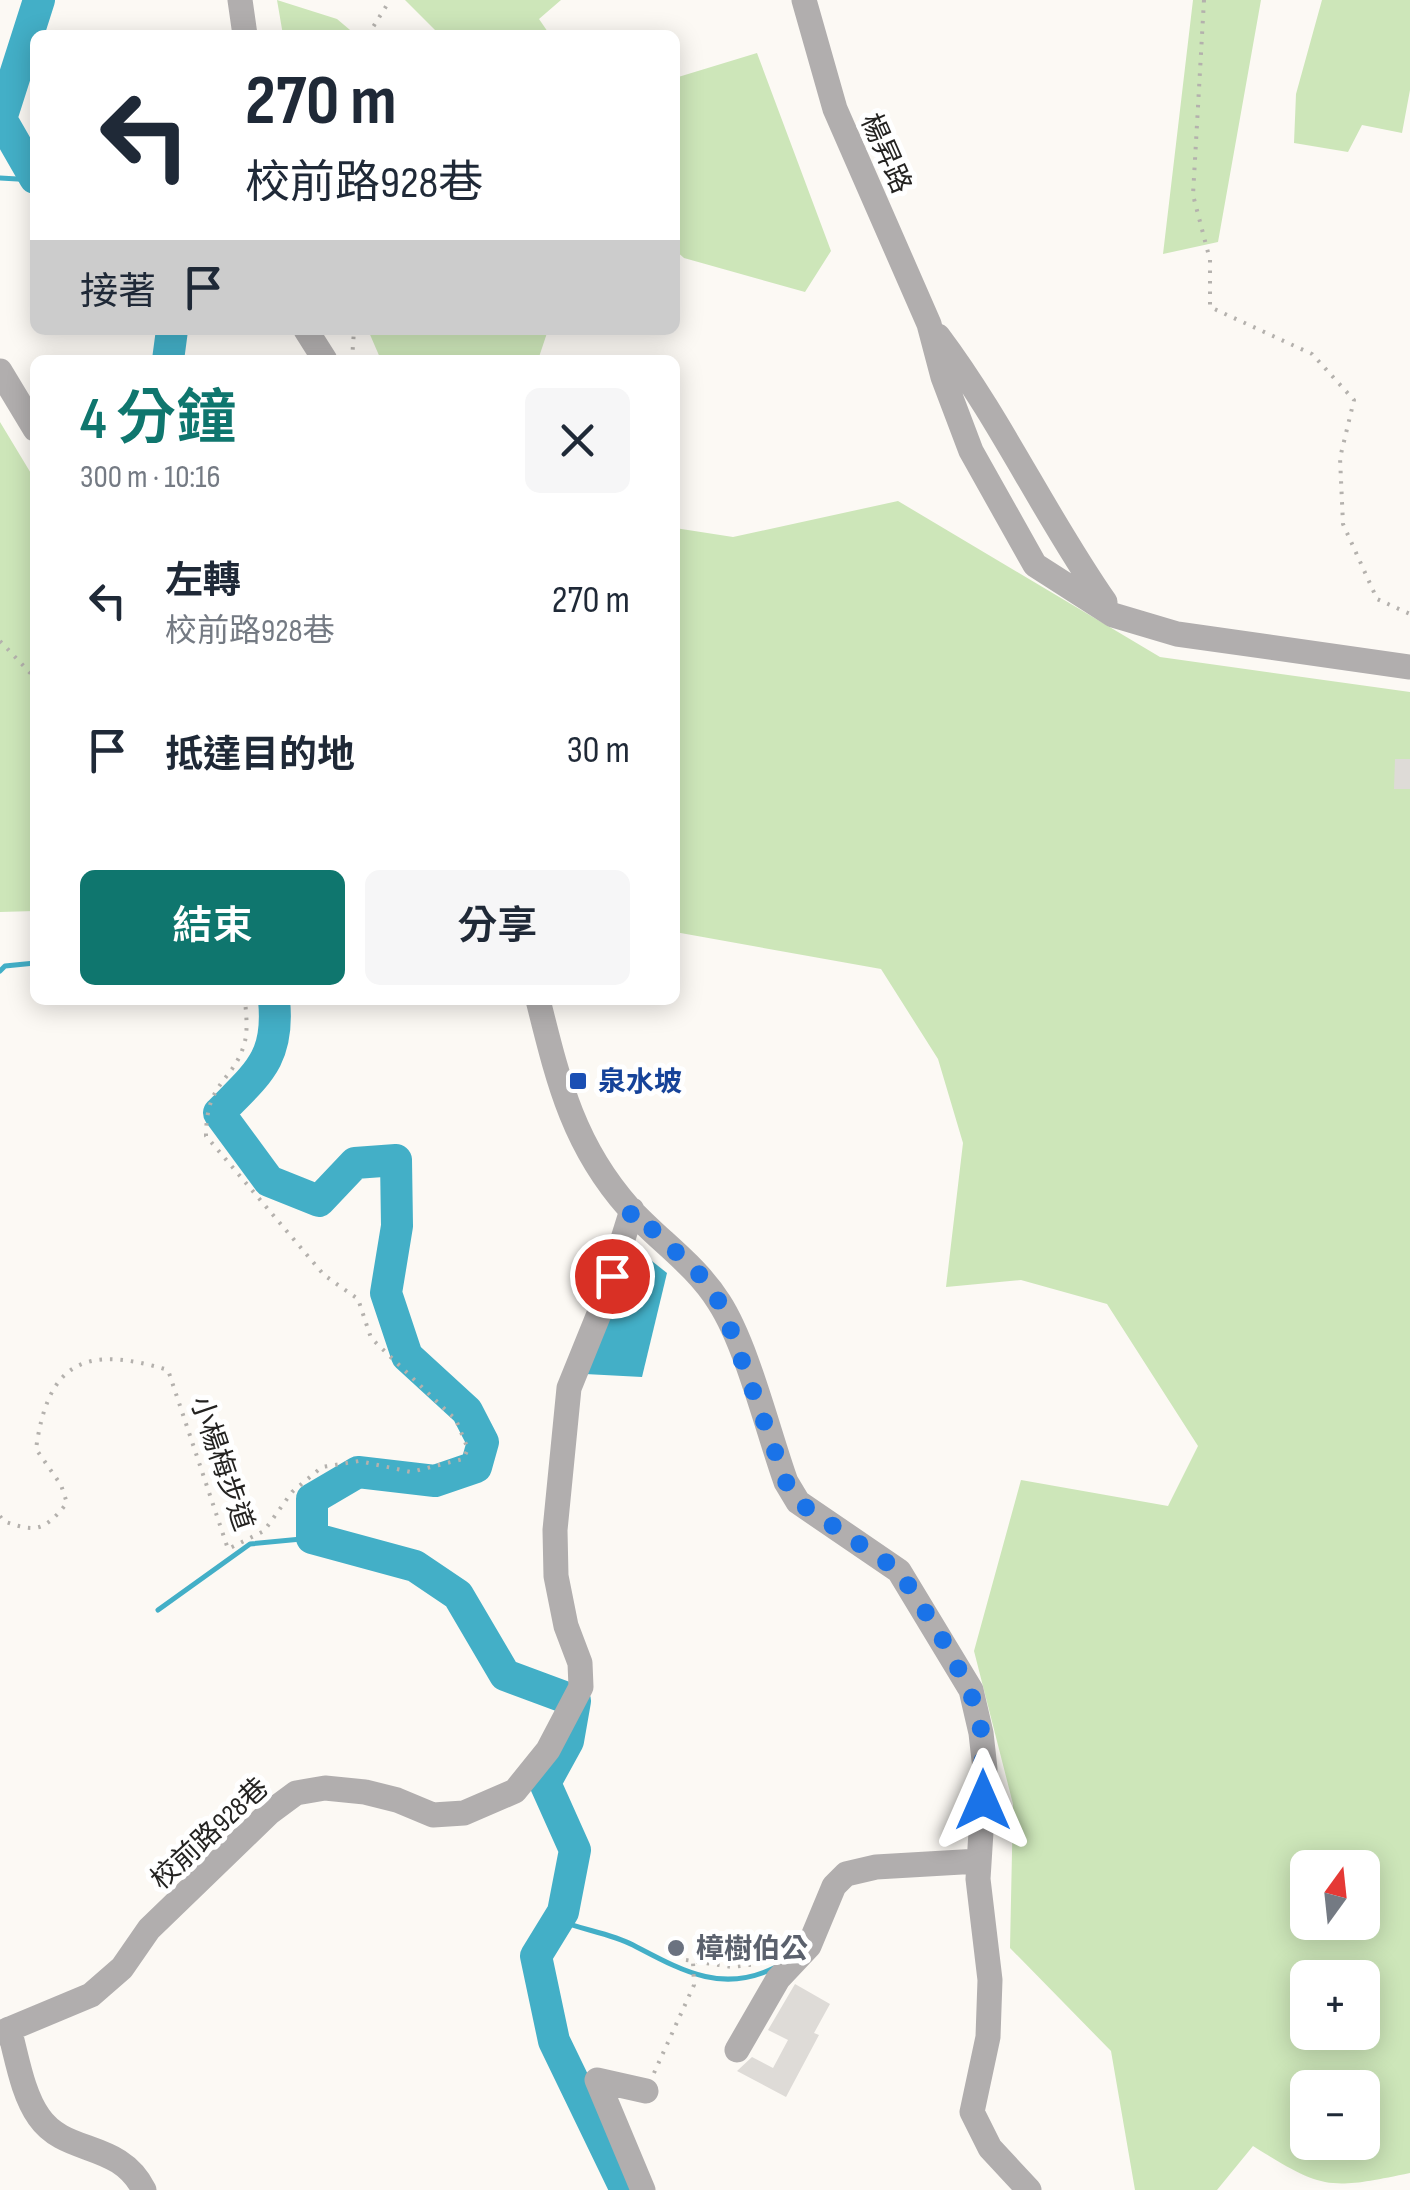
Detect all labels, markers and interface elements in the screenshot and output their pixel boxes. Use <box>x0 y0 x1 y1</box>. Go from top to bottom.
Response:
text: 270 m <box>245 60 397 144</box>
icon: left <box>80 70 210 200</box>
street label: 楊昇路 <box>853 109 918 199</box>
text: 校前路928巷 <box>245 156 483 211</box>
icon: arrive <box>176 260 231 315</box>
text: 接著 <box>80 270 156 315</box>
text: 4 分鐘 <box>80 384 236 456</box>
button: close <box>525 388 630 493</box>
text: 300 m · 10:16 <box>80 458 220 497</box>
text: 左轉 <box>165 559 241 604</box>
icon: left <box>80 573 135 628</box>
text: 270 m <box>552 578 630 623</box>
text: 校前路928巷 <box>165 612 334 651</box>
icon: arrive <box>80 723 135 778</box>
text: 30 m <box>567 728 630 773</box>
text: 抵達目的地 <box>165 733 355 778</box>
button: 結束 <box>80 870 345 985</box>
button: 分享 <box>365 870 630 985</box>
place label: 泉水坡 <box>598 1066 682 1099</box>
marker: 泉水坡 <box>567 1070 589 1092</box>
pin <box>570 1234 655 1319</box>
icon: arrive <box>585 1249 640 1304</box>
street label: 小楊梅步道 <box>183 1392 260 1535</box>
position arrow <box>931 1748 1035 1852</box>
street label: 校前路928巷 <box>145 1771 275 1897</box>
north arrow <box>1290 1850 1380 1940</box>
map controls <box>1290 1850 1380 2160</box>
place label: 樟樹伯公 <box>696 1933 808 1966</box>
marker: 樟樹伯公 <box>665 1937 687 1959</box>
button: + <box>1290 1960 1380 2050</box>
button: − <box>1290 2070 1380 2160</box>

